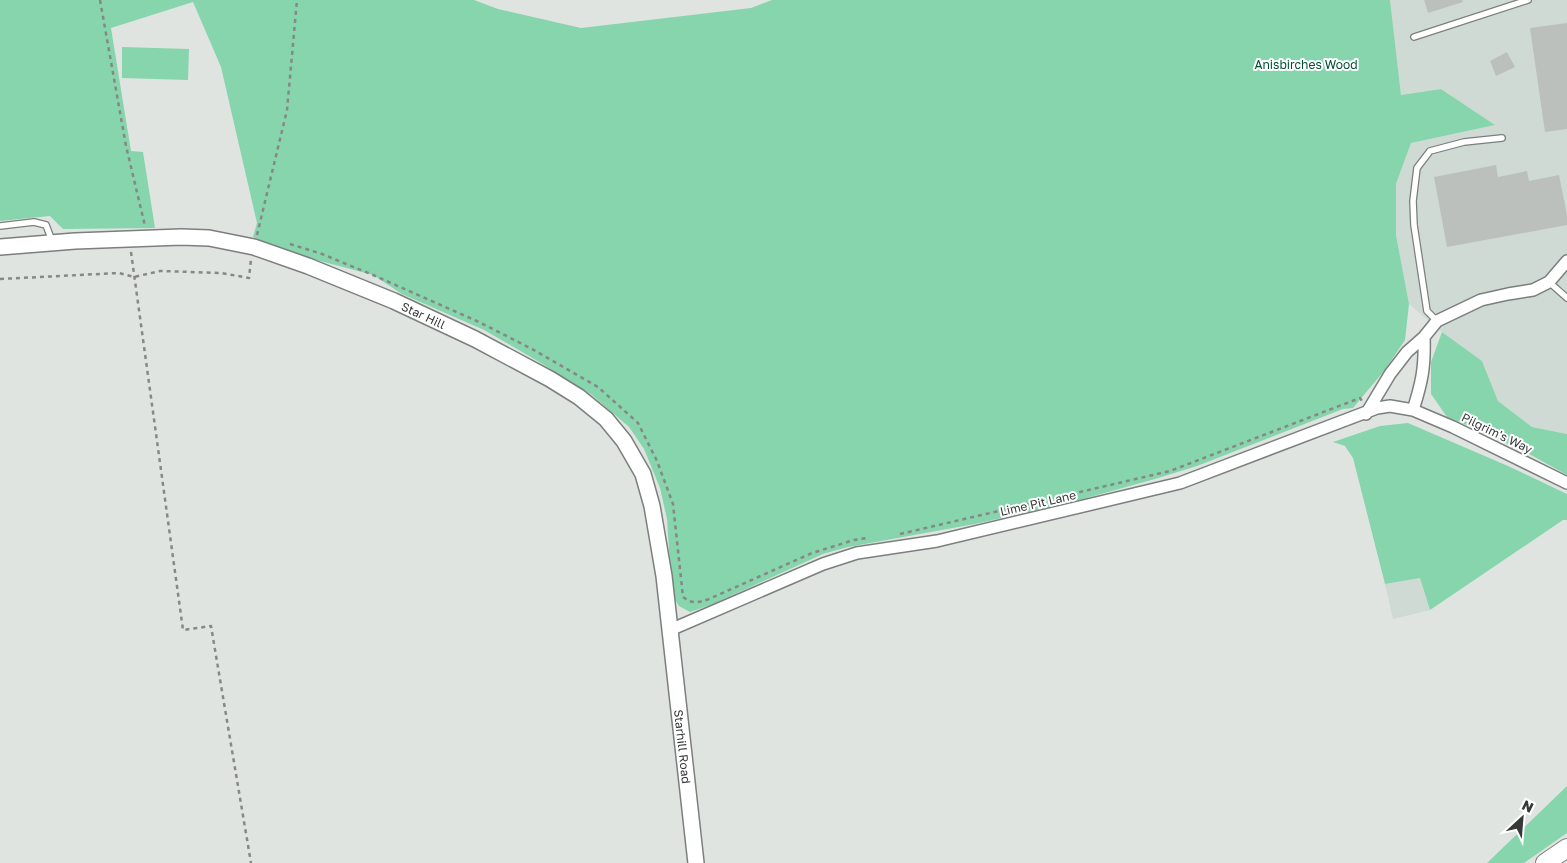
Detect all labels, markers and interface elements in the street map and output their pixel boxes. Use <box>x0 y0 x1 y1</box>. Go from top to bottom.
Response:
park label: Anisbirches Wood <box>1254 57 1358 72</box>
street label: Star Hill <box>399 298 448 332</box>
street label: Pilgrim's Way <box>1459 409 1535 457</box>
street label: Lime Pit Lane <box>999 487 1078 519</box>
street label: Starhill Road <box>671 709 695 784</box>
north arrow <box>1497 793 1547 843</box>
text: N <box>1519 796 1536 816</box>

